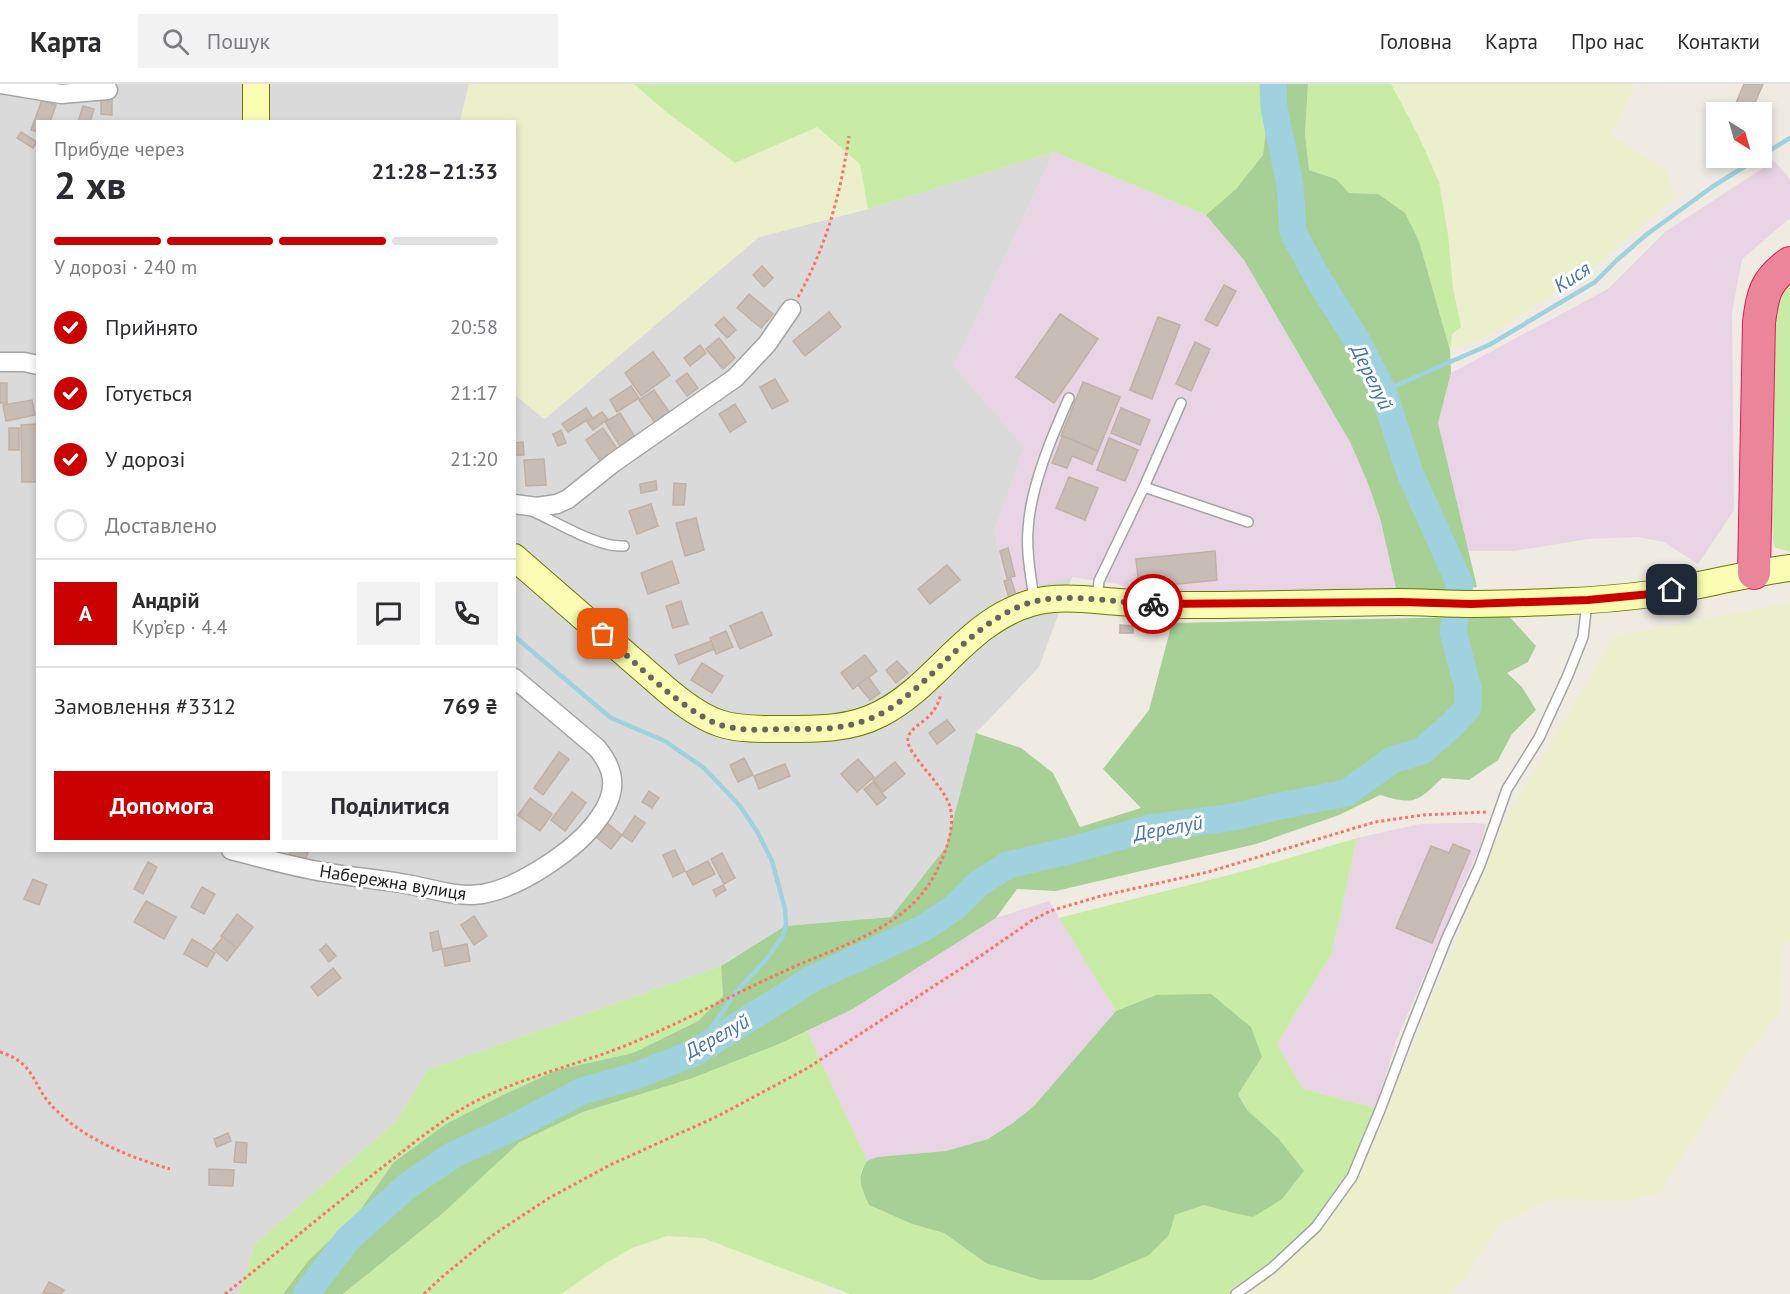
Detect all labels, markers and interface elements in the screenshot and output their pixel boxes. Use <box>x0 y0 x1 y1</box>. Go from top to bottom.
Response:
search box <box>138 14 558 68</box>
text: Карта <box>30 23 102 60</box>
icon: search <box>159 25 192 58</box>
text: Пошук <box>207 27 270 55</box>
text: Головна <box>1380 28 1452 55</box>
text: Карта <box>1485 28 1538 55</box>
text: Про нас <box>1571 28 1644 55</box>
text: Контакти <box>1677 28 1760 55</box>
north arrow <box>1706 102 1772 168</box>
map controls <box>1706 102 1772 168</box>
text: Прибуде через <box>54 136 185 162</box>
text: 21:28–21:33 <box>372 157 498 185</box>
text: 2 хв <box>54 159 126 210</box>
text: У дорозі · 240 m <box>54 254 197 280</box>
water label: Кися <box>1549 255 1596 299</box>
icon: check <box>54 311 87 344</box>
text: Прийнято <box>105 313 198 341</box>
text: 20:58 <box>450 314 498 340</box>
water label: Дерелуй <box>1344 338 1399 414</box>
icon: check <box>54 377 87 410</box>
text: Готується <box>105 379 192 407</box>
text: 21:17 <box>450 380 498 406</box>
icon: check <box>54 443 87 476</box>
text: У дорозі <box>105 445 185 473</box>
text: 21:20 <box>450 446 498 472</box>
text: Доставлено <box>105 511 217 539</box>
pin <box>1646 564 1697 615</box>
icon: home <box>1655 573 1688 606</box>
courier <box>1123 574 1183 634</box>
button: chat <box>357 582 420 645</box>
button: phone <box>435 582 498 645</box>
text: Андрій <box>132 586 199 614</box>
icon: bike <box>1137 588 1170 621</box>
text: А <box>79 599 92 627</box>
pin <box>577 608 628 659</box>
text: Кур’єр · 4.4 <box>132 614 227 640</box>
icon: bag <box>586 617 619 650</box>
text: Замовлення #3312 <box>54 692 236 720</box>
text: 769 ₴ <box>443 692 498 720</box>
button: Допомога <box>54 771 270 840</box>
button: Поділитися <box>282 771 498 840</box>
water label: Дерелуй <box>1129 809 1205 847</box>
street label: Набережна вулиця <box>318 859 468 905</box>
water label: Дерелуй <box>678 1008 754 1065</box>

